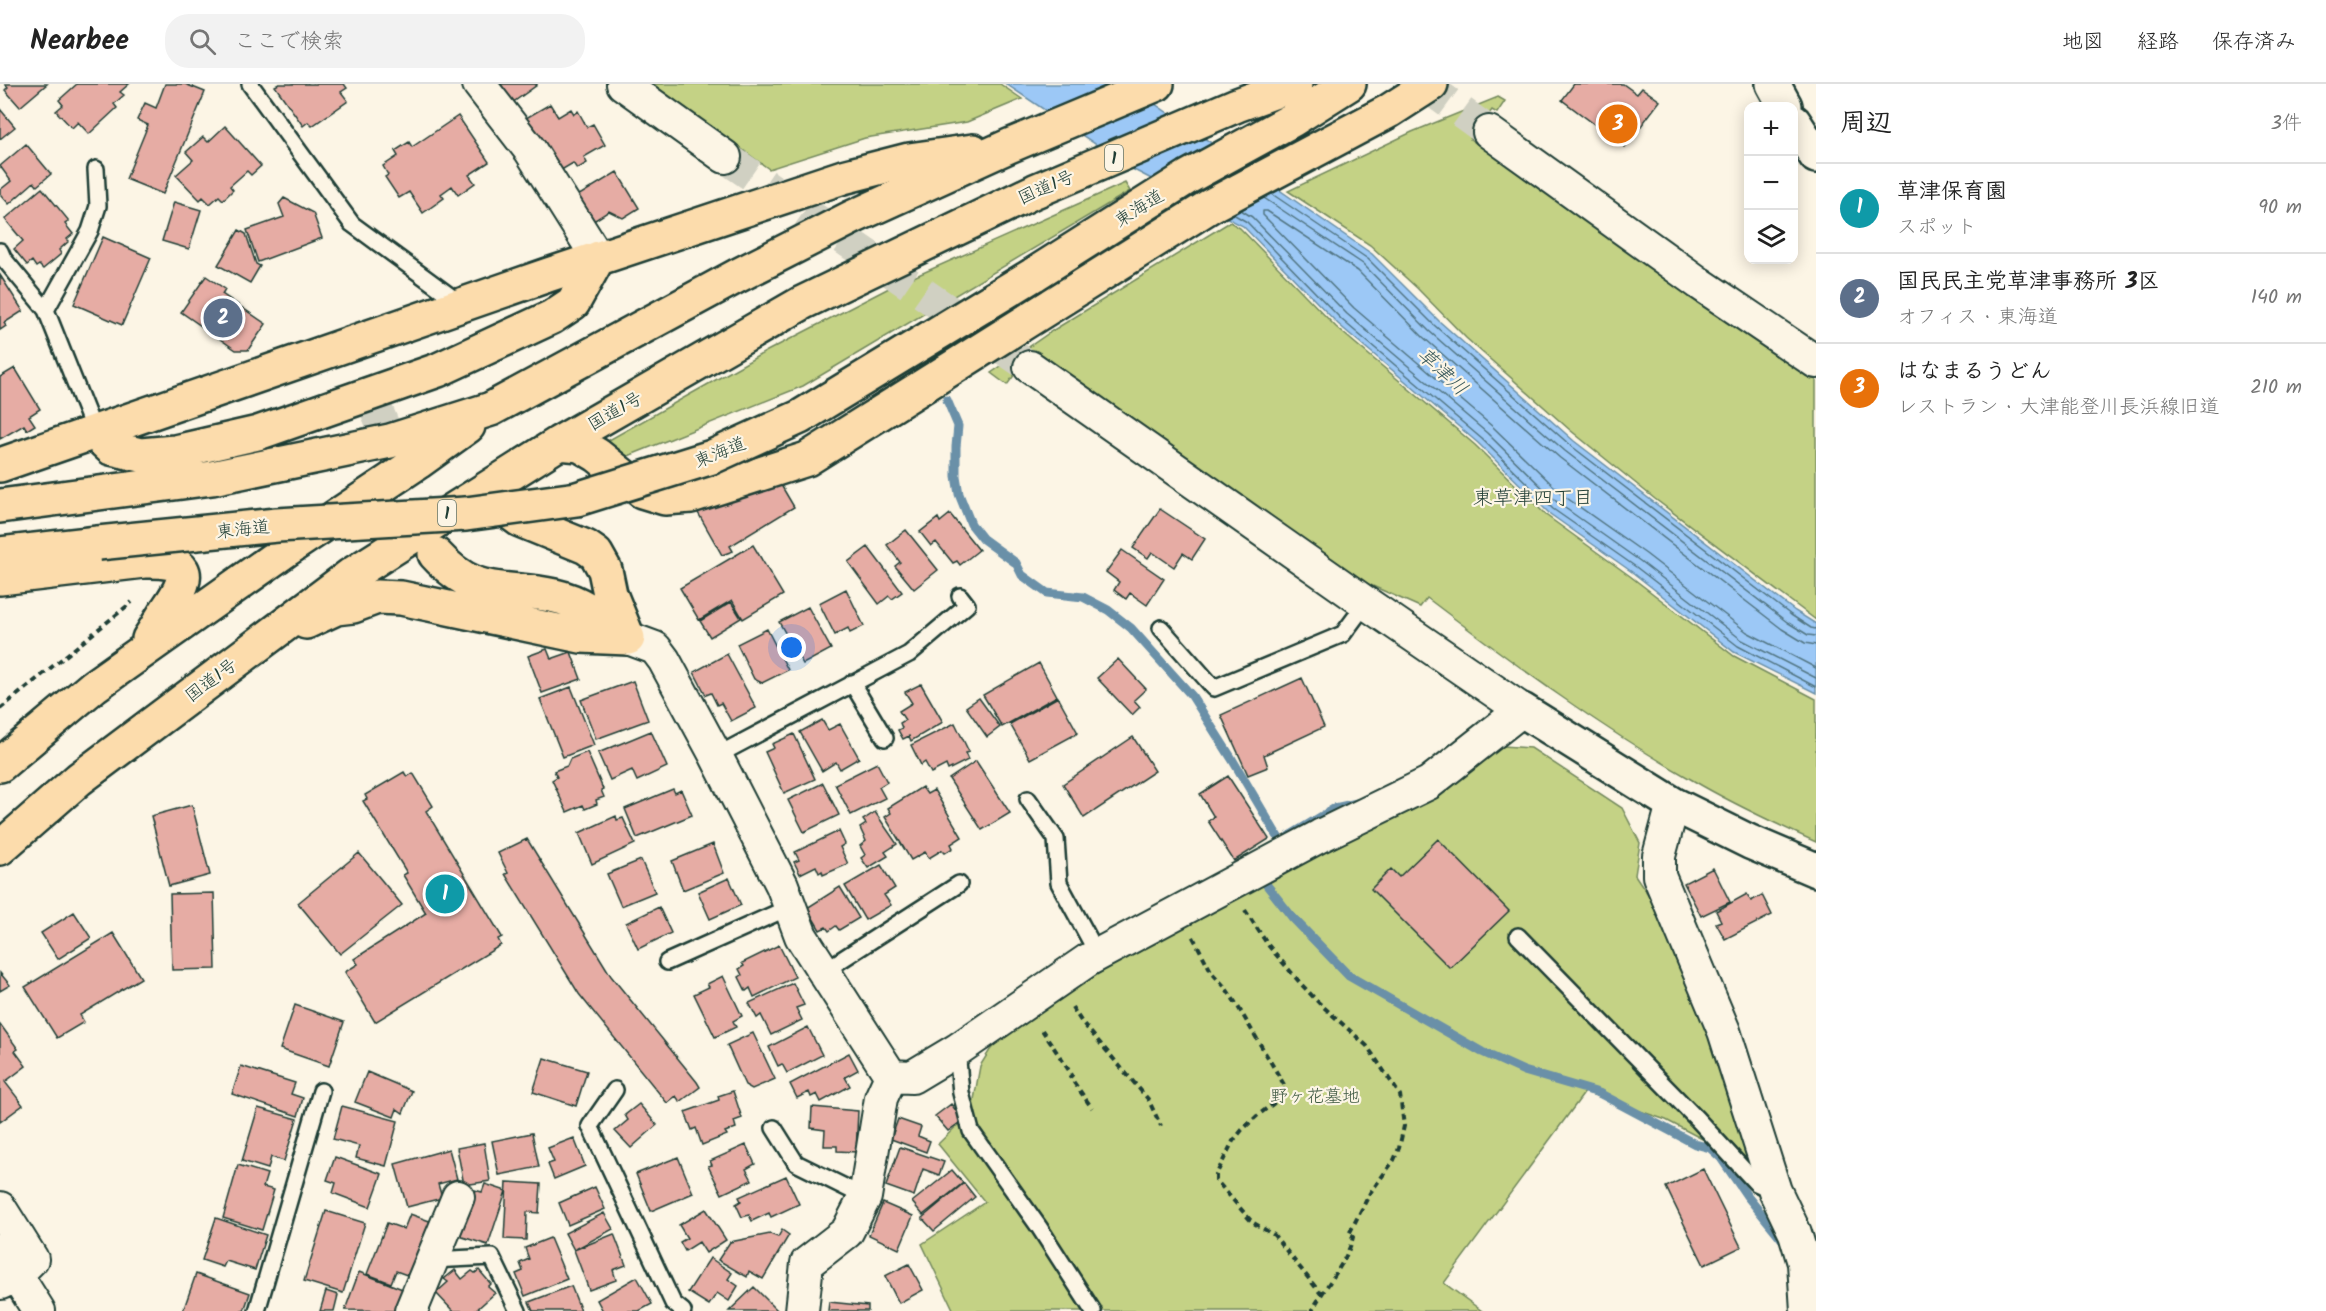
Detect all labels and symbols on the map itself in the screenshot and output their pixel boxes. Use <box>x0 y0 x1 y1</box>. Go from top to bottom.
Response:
pin: 3 <box>1598 102 1638 147</box>
road number: 1 <box>1105 145 1123 171</box>
street label: 国道1号 <box>1013 163 1080 214</box>
street label: 東海道 <box>1109 183 1170 236</box>
pin: 2 <box>204 296 242 340</box>
water label: 草津川 <box>1409 340 1474 405</box>
street label: 国道1号 <box>583 385 649 440</box>
street label: 東海道 <box>690 430 751 477</box>
district label: 東草津四丁目 <box>1473 483 1593 515</box>
road number: 1 <box>438 500 456 526</box>
street label: 東海道 <box>215 513 272 548</box>
your location <box>777 633 806 662</box>
street label: 国道1号 <box>179 652 244 711</box>
pin: 1 <box>426 872 464 916</box>
park label: 野ヶ花墓地 <box>1270 1083 1360 1112</box>

